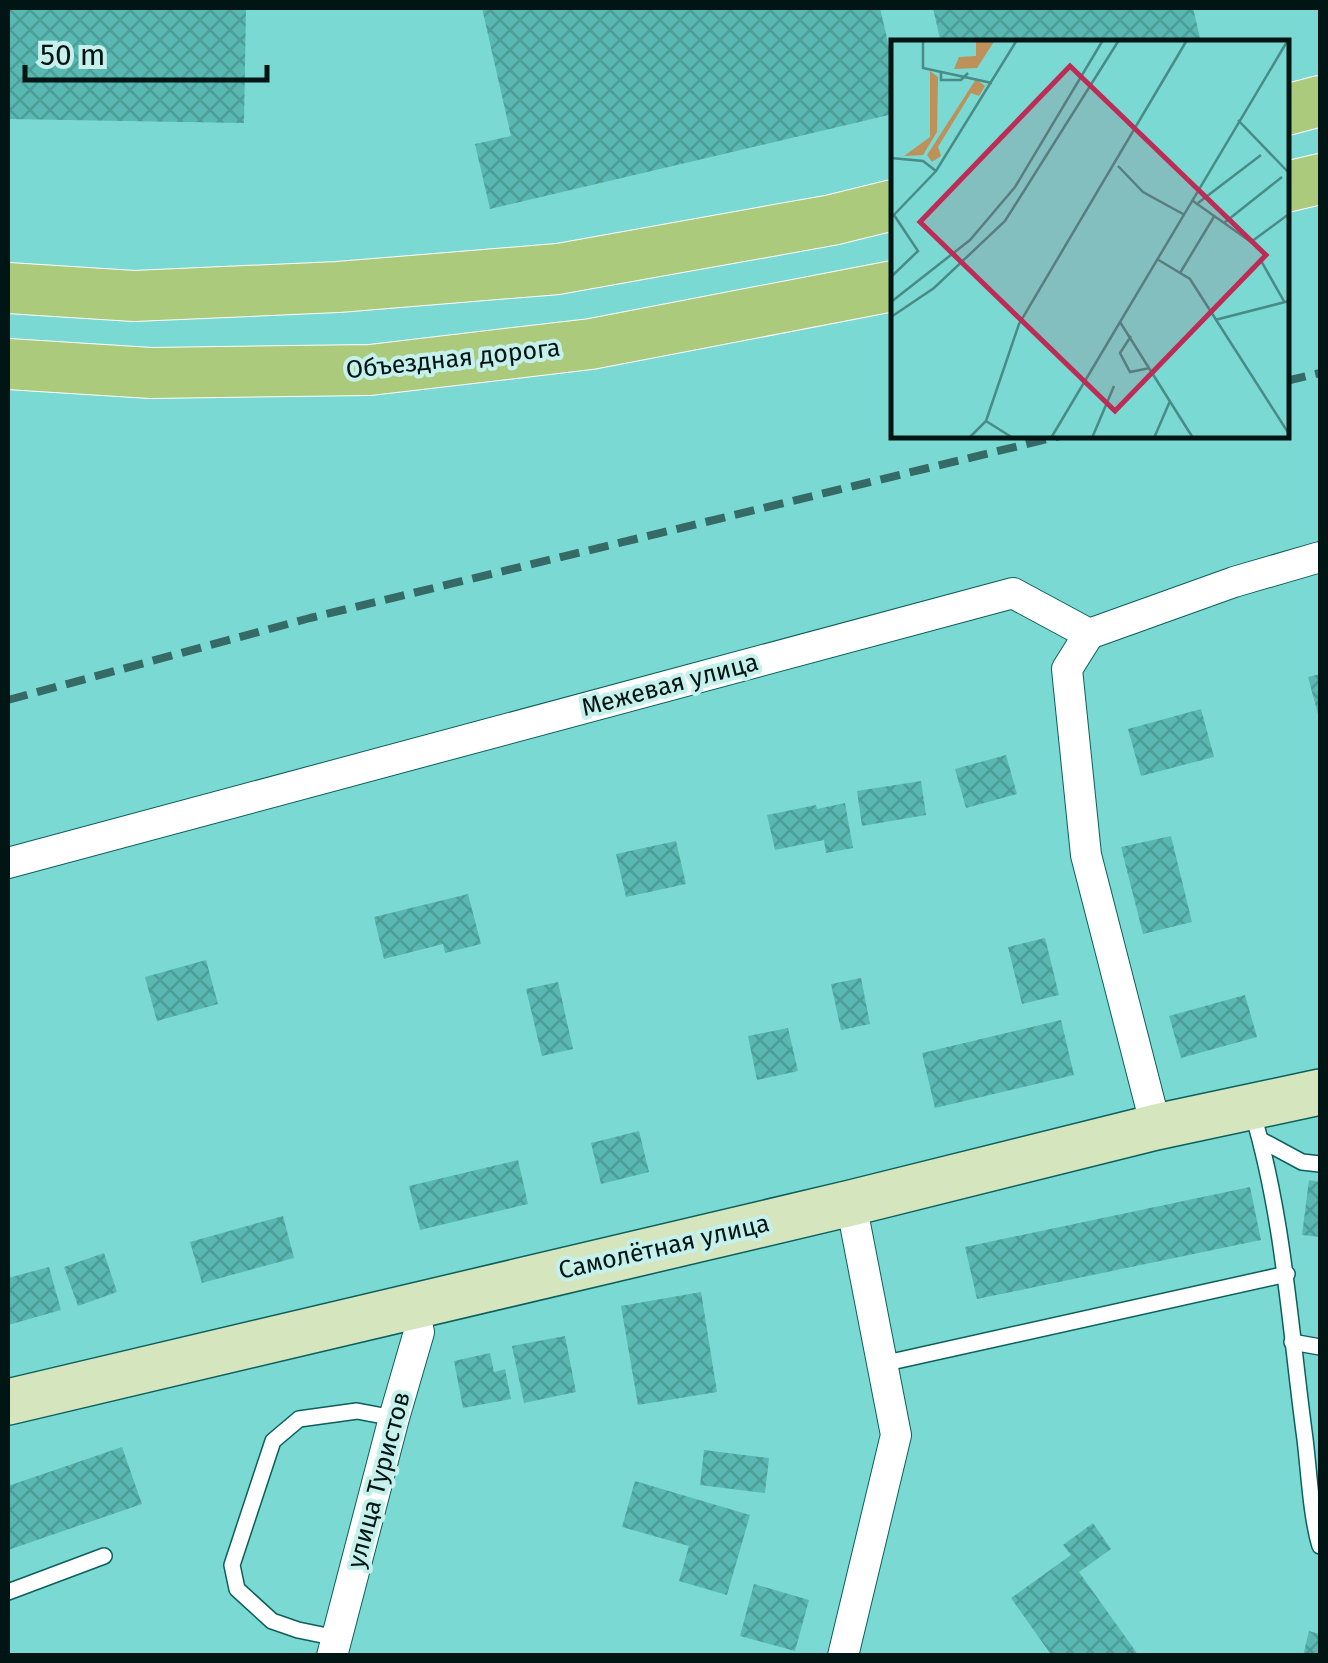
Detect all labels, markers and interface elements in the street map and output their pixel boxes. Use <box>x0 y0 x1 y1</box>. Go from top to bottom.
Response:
scale bar <box>25 20 268 82</box>
text: 50 m <box>40 37 105 73</box>
inset map <box>891 40 1288 438</box>
street label: Объездная дорога <box>344 333 562 385</box>
street label: Межевая улица <box>578 647 762 723</box>
street label: Самолётная улица <box>556 1208 772 1286</box>
street label: улица Туристов <box>341 1388 417 1572</box>

